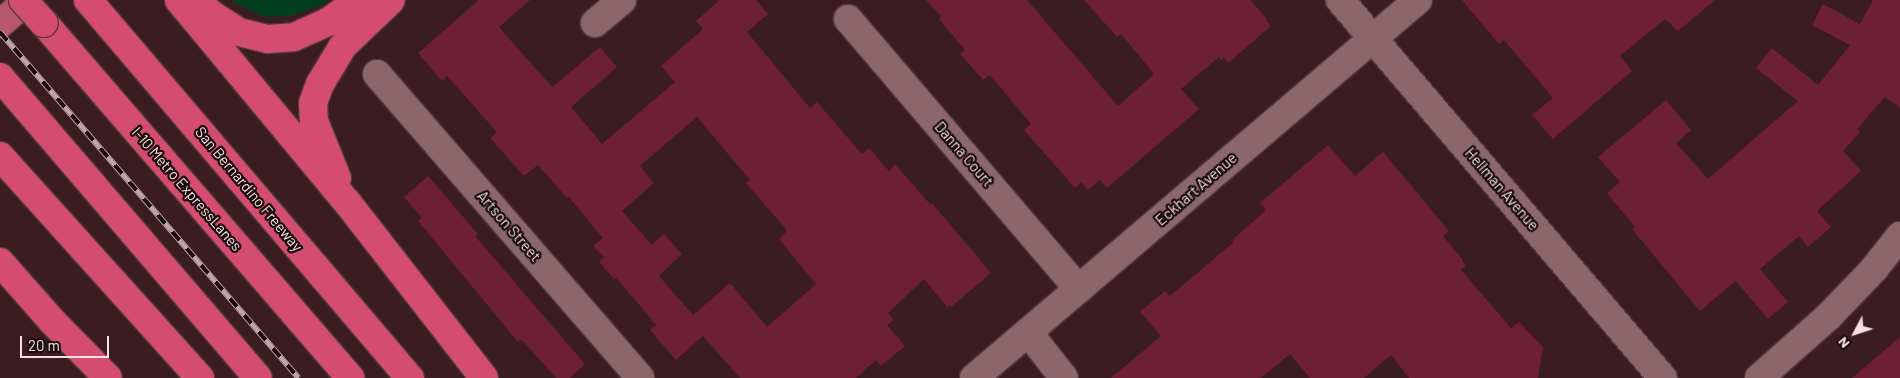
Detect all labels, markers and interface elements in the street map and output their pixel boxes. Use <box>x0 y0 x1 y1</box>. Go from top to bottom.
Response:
street label: Danna Court <box>931 118 997 190</box>
street label: I-10 Metro ExpressLanes <box>128 123 246 255</box>
street label: San Bernardino Freeway <box>192 123 306 255</box>
street label: Hellman Avenue <box>1461 144 1543 234</box>
street label: Eckhart Avenue <box>1152 149 1240 229</box>
street label: Artson Street <box>473 187 545 265</box>
north arrow <box>1830 308 1880 358</box>
scale bar <box>22 326 111 358</box>
text: N <box>1834 334 1853 352</box>
text: 20 m <box>28 336 60 354</box>

